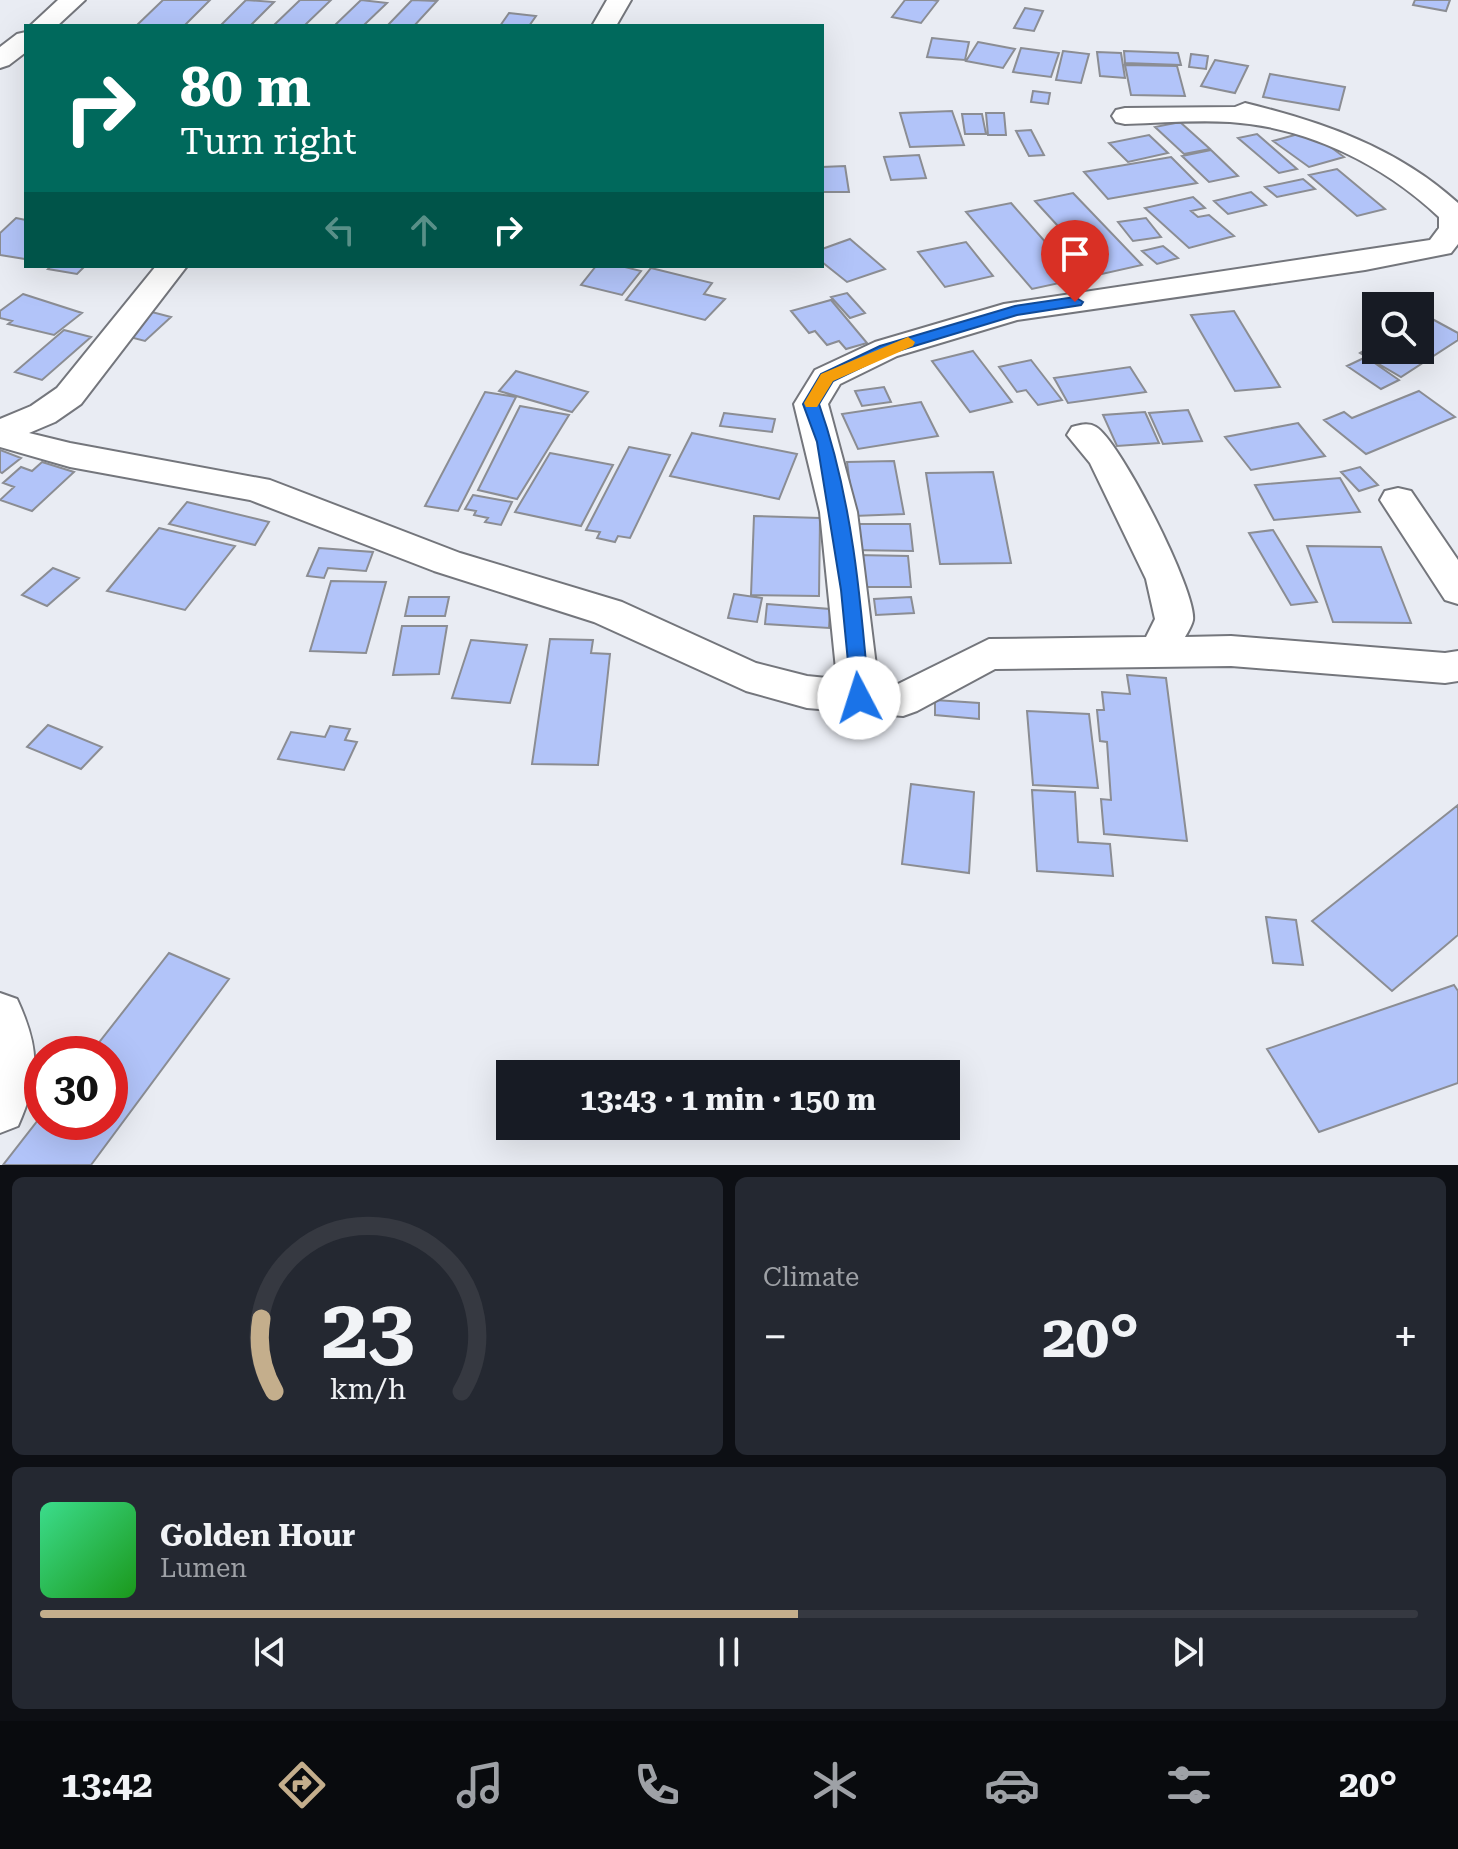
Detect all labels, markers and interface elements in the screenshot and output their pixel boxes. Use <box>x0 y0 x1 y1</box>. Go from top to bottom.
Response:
text: 80 m <box>180 54 311 120</box>
icon: right <box>48 56 152 160</box>
text: Turn right <box>180 121 357 163</box>
icon: left <box>318 208 362 252</box>
icon: ahead <box>402 208 446 252</box>
icon: right <box>486 208 530 252</box>
pin <box>1041 220 1109 302</box>
icon: arrive <box>1053 232 1097 276</box>
map controls <box>1362 292 1434 364</box>
button: search <box>1362 292 1434 364</box>
position arrow <box>817 656 901 740</box>
speed limit sign: 30 <box>24 1036 128 1140</box>
text: 13:43 · 1 min · 150 m <box>580 1082 876 1117</box>
text: Climate <box>763 1262 859 1292</box>
text: 23 <box>321 1281 414 1378</box>
text: 20° <box>1042 1301 1139 1372</box>
text: − <box>763 1311 788 1363</box>
text: + <box>1393 1311 1418 1363</box>
text: km/h <box>329 1372 406 1406</box>
text: Golden Hour <box>160 1518 355 1553</box>
text: Lumen <box>160 1553 247 1583</box>
icon: previous <box>248 1630 292 1674</box>
icon: pause <box>707 1630 751 1674</box>
icon: next <box>1166 1630 1210 1674</box>
icon: directions <box>274 1757 330 1813</box>
icon: music <box>452 1757 508 1813</box>
icon: phone <box>629 1757 685 1813</box>
icon: climate <box>807 1757 863 1813</box>
icon: car <box>984 1757 1040 1813</box>
icon: filters <box>1161 1757 1217 1813</box>
text: 13:42 <box>61 1764 153 1806</box>
text: 20° <box>1339 1764 1397 1806</box>

